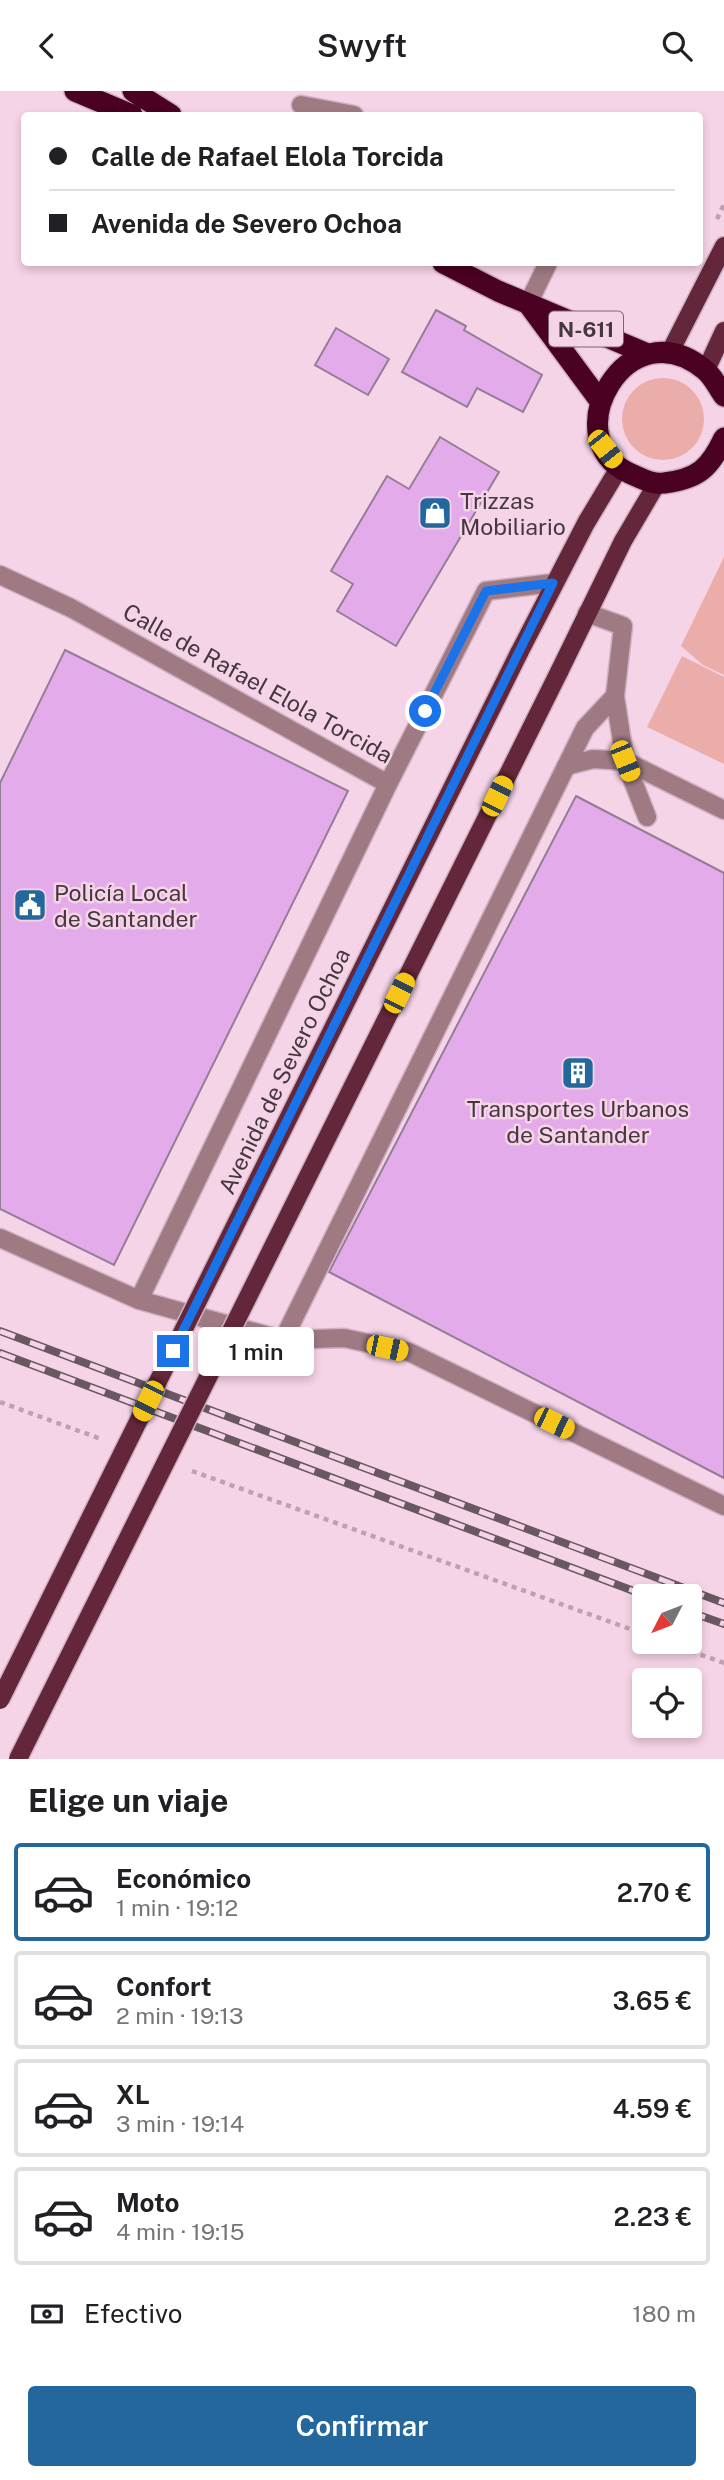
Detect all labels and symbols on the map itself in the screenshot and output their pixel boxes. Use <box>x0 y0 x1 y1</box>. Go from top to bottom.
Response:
road number: N-611 <box>549 311 623 347</box>
car <box>584 426 627 472</box>
place label: Trizzas Mobiliario <box>460 487 566 540</box>
shop icon: Trizzas Mobiliario <box>416 494 454 532</box>
street label: Calle de Rafael Elola Torcida <box>119 598 397 768</box>
route start <box>409 695 441 727</box>
car <box>608 738 643 784</box>
car <box>479 773 516 819</box>
place label: Policía Local de Santander <box>54 879 198 932</box>
public building icon: Policía Local de Santander <box>11 886 49 924</box>
street label: Avenida de Severo Ochoa <box>213 944 355 1198</box>
car <box>381 970 418 1016</box>
building icon: Transportes Urbanos de Santander <box>559 1054 597 1092</box>
place label: Transportes Urbanos de Santander <box>467 1095 689 1148</box>
callout: 1 min <box>198 1327 313 1375</box>
car <box>365 1333 410 1363</box>
route end <box>157 1335 189 1367</box>
car <box>130 1378 167 1424</box>
car <box>531 1404 578 1442</box>
north arrow <box>632 1584 702 1654</box>

